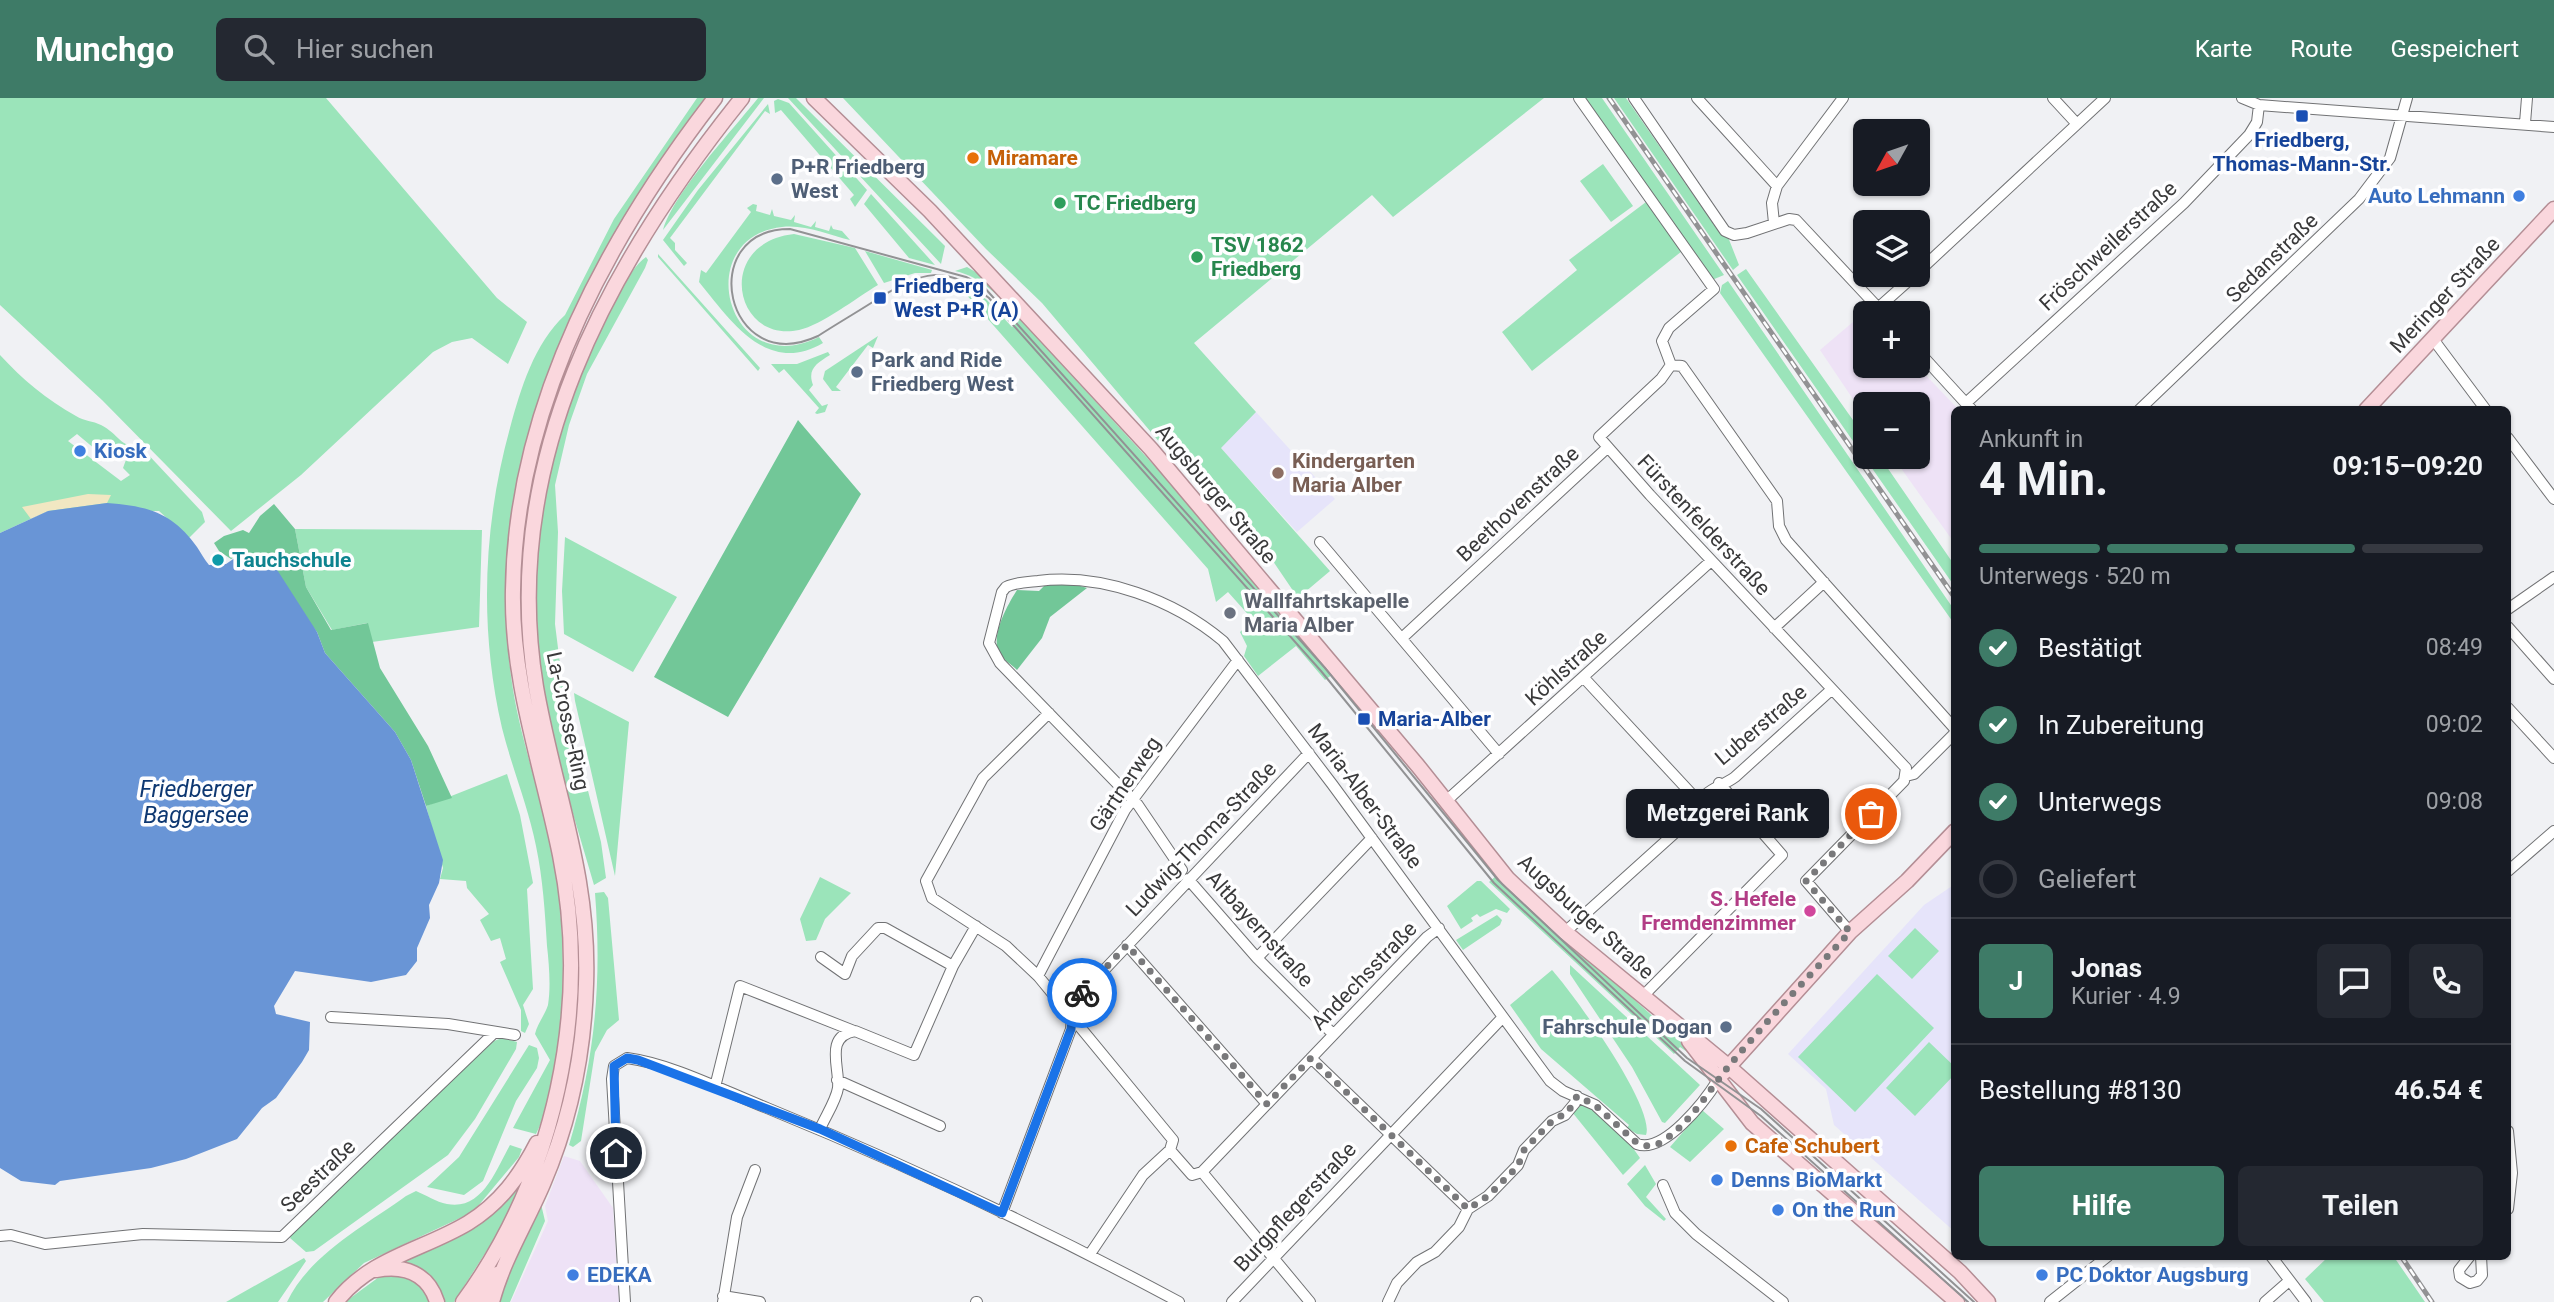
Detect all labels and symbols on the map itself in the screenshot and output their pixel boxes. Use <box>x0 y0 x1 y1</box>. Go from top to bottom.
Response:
marker: Friedberg, Thomas-Mann-Str. <box>2294 108 2310 124</box>
north arrow <box>1853 119 1930 196</box>
place label: Friedberg, Thomas-Mann-Str. <box>2213 128 2391 176</box>
place label: Miramare <box>987 146 1078 170</box>
marker: Miramare <box>965 150 981 166</box>
place label: P+R Friedberg West <box>791 155 925 203</box>
marker: P+R Friedberg West <box>769 171 785 187</box>
street label: Fröschweilerstraße <box>2035 176 2181 316</box>
place label: Auto Lehmann <box>2368 184 2505 208</box>
marker: Auto Lehmann <box>2511 188 2527 204</box>
place label: TC Friedberg <box>1074 191 1196 215</box>
marker: TC Friedberg <box>1052 195 1068 211</box>
street label: Sedanstraße <box>2221 208 2323 308</box>
street label: Meringer Straße <box>2385 232 2505 358</box>
place label: TSV 1862 Friedberg <box>1211 233 1304 281</box>
marker: TSV 1862 Friedberg <box>1189 249 1205 265</box>
place label: Friedberg West P+R (A) <box>894 274 1019 322</box>
marker: Friedberg West P+R (A) <box>872 290 888 306</box>
place label: Park and Ride Friedberg West <box>871 348 1014 396</box>
marker: Park and Ride Friedberg West <box>849 364 865 380</box>
street label: Augsburger Straße <box>1151 419 1281 569</box>
place label: Kiosk <box>94 439 148 463</box>
street label: Beethovenstraße <box>1452 441 1584 567</box>
marker: Kiosk <box>72 443 88 459</box>
place label: Kindergarten Maria Alber <box>1292 449 1415 497</box>
street label: Fürstenfelderstraße <box>1633 450 1775 600</box>
marker: Kindergarten Maria Alber <box>1270 465 1286 481</box>
place label: Tauchschule <box>232 548 351 572</box>
marker: Tauchschule <box>210 552 226 568</box>
place label: Wallfahrtskapelle Maria Alber <box>1244 589 1409 637</box>
marker: Wallfahrtskapelle Maria Alber <box>1222 605 1238 621</box>
street label: Köhlstraße <box>1520 625 1612 711</box>
street label: La-Crosse-Ring <box>542 649 594 793</box>
street label: Luberstraße <box>1710 680 1812 770</box>
place label: Maria-Alber <box>1378 707 1491 731</box>
marker: Maria-Alber <box>1356 711 1372 727</box>
street label: Maria-Alber-Straße <box>1303 719 1427 873</box>
street label: Gärtnerweg <box>1085 732 1165 836</box>
street label: Ludwig-Thoma-Straße <box>1121 757 1281 921</box>
water label: Friedberger Baggersee <box>139 776 254 829</box>
pin <box>1841 784 1901 844</box>
callout: Metzgerei Rank <box>1626 790 1829 838</box>
street label: Augsburger Straße <box>1513 850 1659 984</box>
street label: Altbayernstraße <box>1202 866 1318 992</box>
place label: S. Hefele Fremdenzimmer <box>1641 887 1796 935</box>
marker: S. Hefele Fremdenzimmer <box>1802 903 1818 919</box>
street label: Andechsstraße <box>1306 917 1422 1035</box>
courier <box>1047 958 1117 1028</box>
place label: Fahrschule Dogan <box>1542 1015 1712 1039</box>
marker: Fahrschule Dogan <box>1718 1019 1734 1035</box>
pin <box>586 1123 646 1183</box>
place label: Cafe Schubert <box>1745 1134 1880 1158</box>
street label: Seestraße <box>276 1135 360 1217</box>
street label: Burgpflegerstraße <box>1229 1137 1361 1277</box>
marker: Cafe Schubert <box>1723 1138 1739 1154</box>
place label: Denns BioMarkt <box>1731 1168 1882 1192</box>
marker: Denns BioMarkt <box>1709 1172 1725 1188</box>
place label: On the Run <box>1792 1198 1896 1222</box>
marker: On the Run <box>1770 1202 1786 1218</box>
place label: EDEKA <box>587 1263 653 1287</box>
place label: PC Doktor Augsburg <box>2056 1263 2248 1287</box>
marker: EDEKA <box>565 1267 581 1283</box>
marker: PC Doktor Augsburg <box>2034 1267 2050 1283</box>

